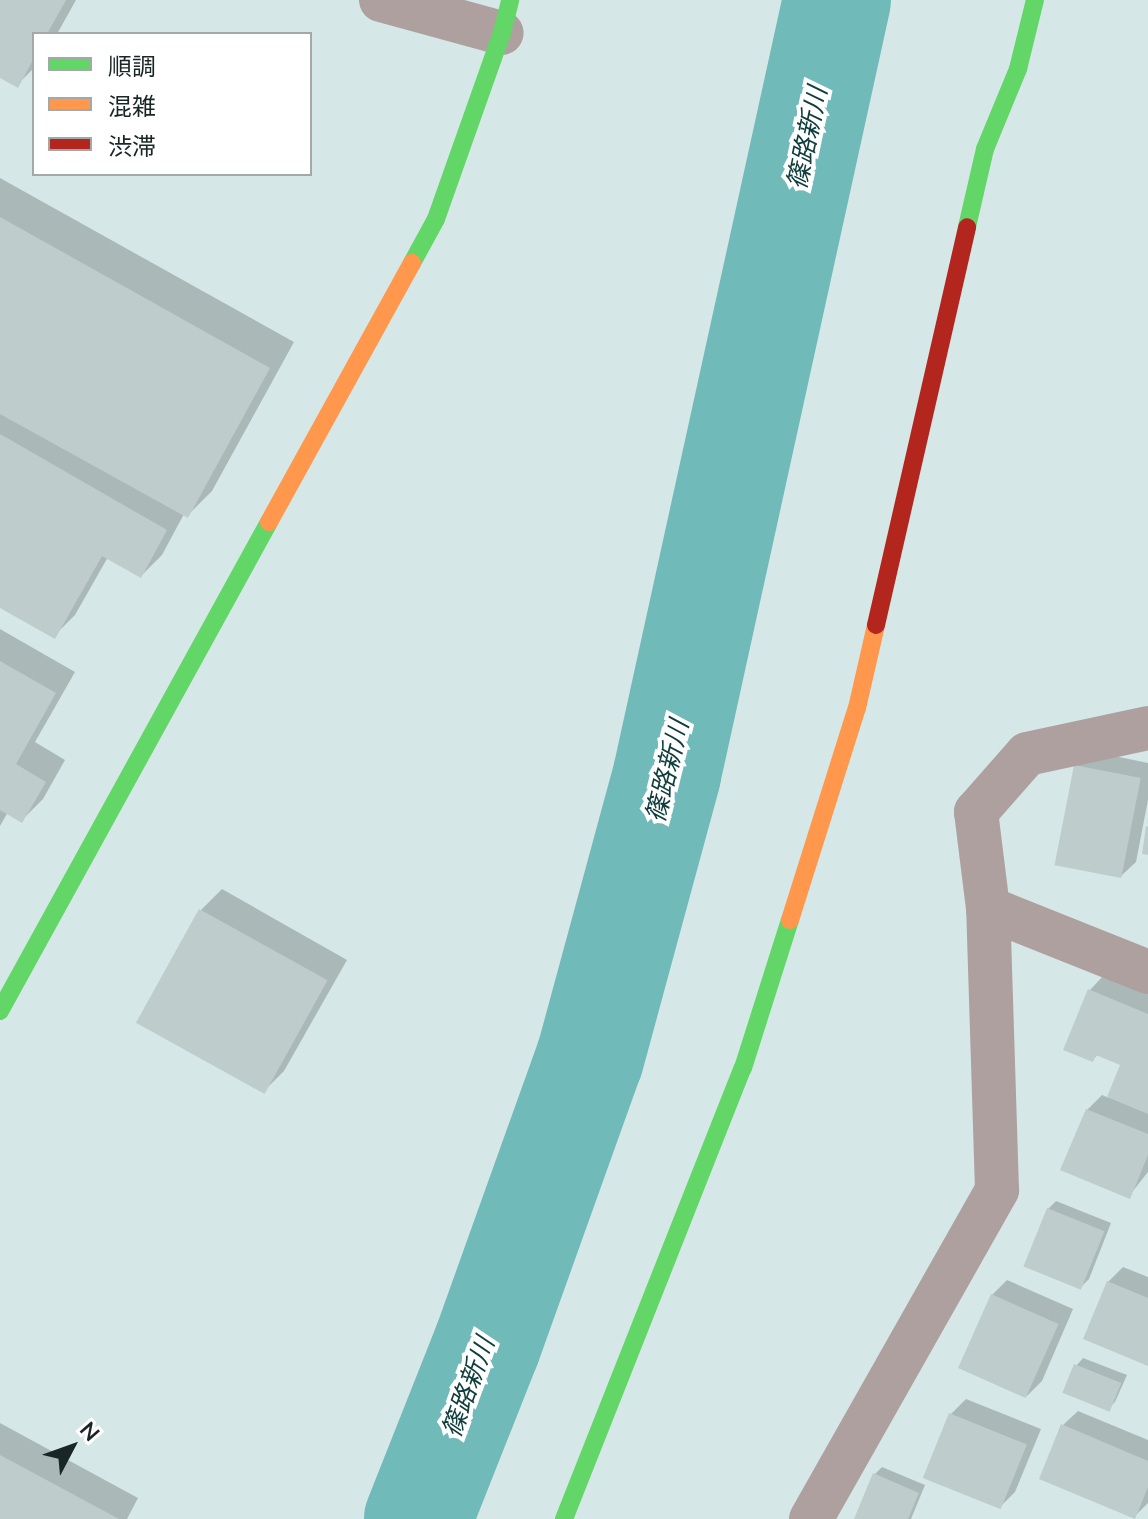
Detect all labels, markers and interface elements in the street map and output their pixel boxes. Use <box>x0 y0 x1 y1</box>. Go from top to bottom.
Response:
legend <box>32 32 312 176</box>
text: 順調 <box>108 51 156 81</box>
water label: 篠路新川 <box>781 84 833 192</box>
text: 混雑 <box>108 91 156 121</box>
text: 渋滞 <box>108 131 156 161</box>
water label: 篠路新川 <box>639 717 695 825</box>
water label: 篠路新川 <box>436 1333 500 1441</box>
north arrow <box>32 1407 112 1487</box>
text: N <box>74 1416 106 1447</box>

